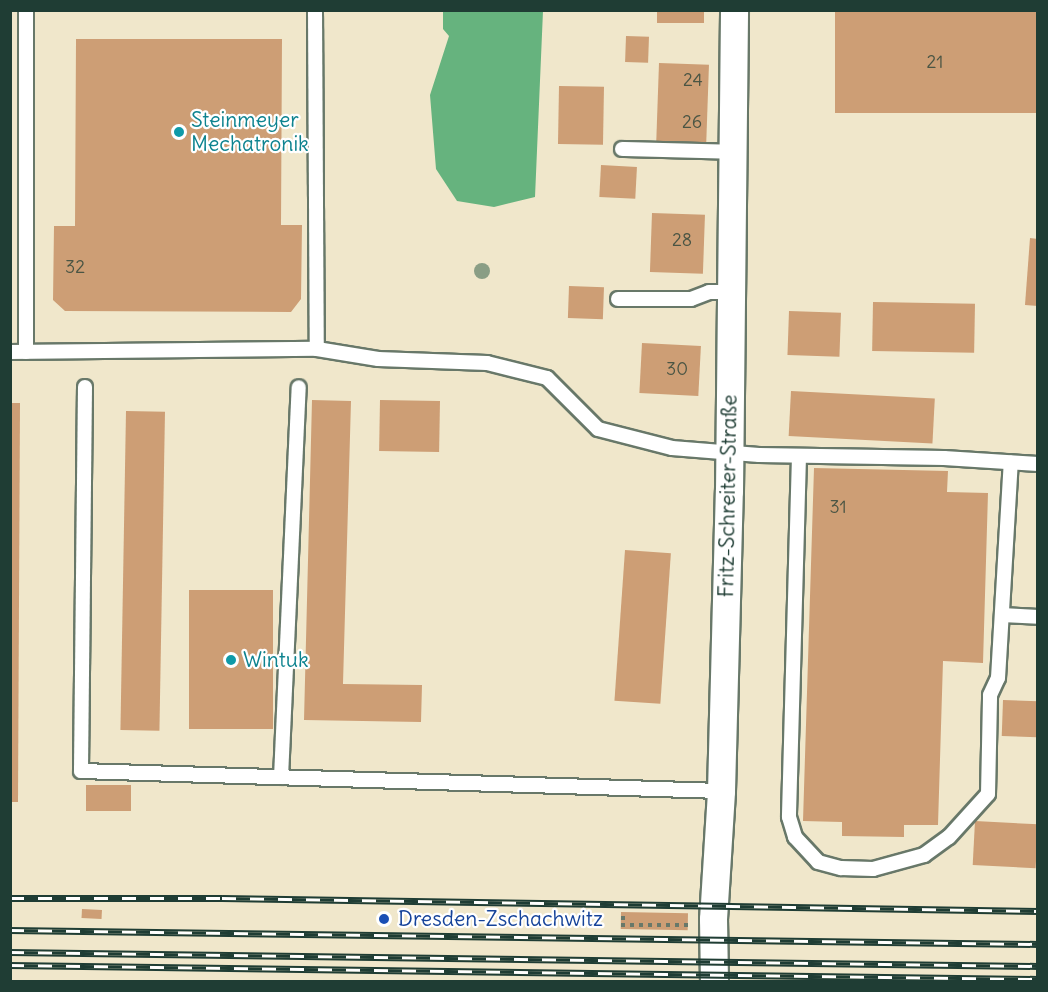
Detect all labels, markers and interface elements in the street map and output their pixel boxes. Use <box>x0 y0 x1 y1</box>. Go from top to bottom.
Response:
house number: 21 <box>926 51 944 73</box>
house number: 24 <box>683 69 703 91</box>
place label: Steinmeyer Mechatronik <box>191 107 309 157</box>
house number: 26 <box>682 111 702 133</box>
marker: Steinmeyer Mechatronik <box>172 125 186 139</box>
house number: 28 <box>672 229 692 251</box>
house number: 32 <box>65 256 85 278</box>
house number: 30 <box>666 358 688 380</box>
street label: Fritz-Schreiter-Straße <box>714 394 742 598</box>
house number: 31 <box>829 496 847 518</box>
place label: Wintuk <box>243 647 309 673</box>
marker: Wintuk <box>224 653 238 667</box>
place label: Dresden-Zschachwitz <box>398 906 603 932</box>
marker: Dresden-Zschachwitz <box>375 910 393 928</box>

